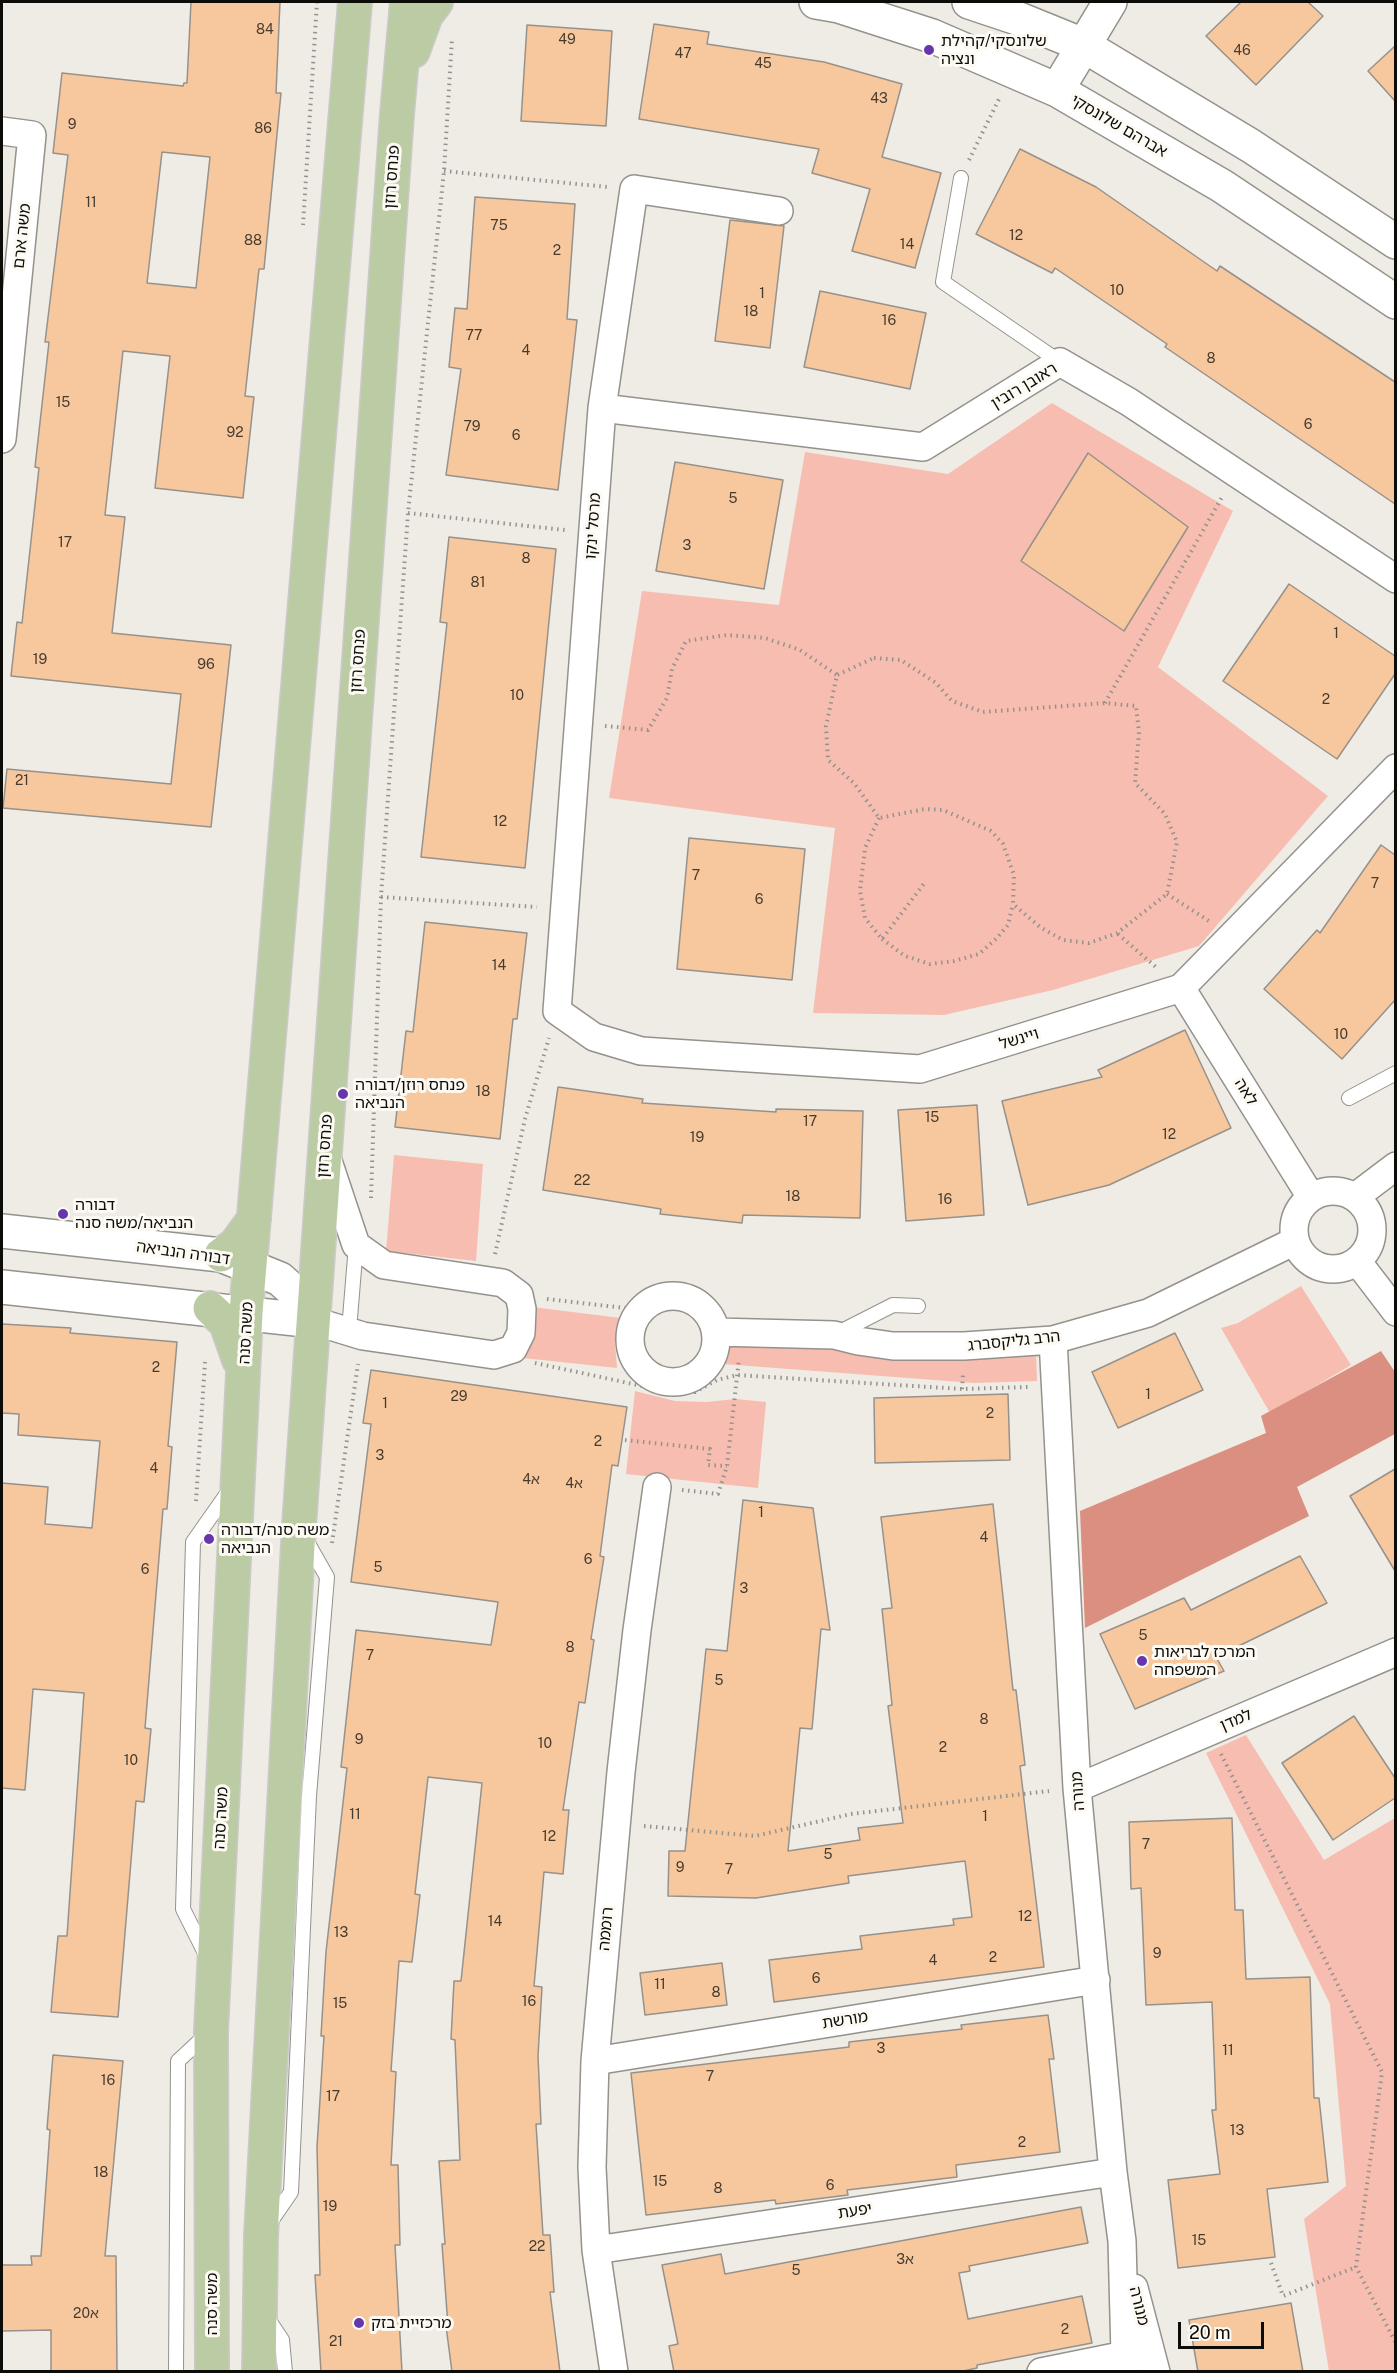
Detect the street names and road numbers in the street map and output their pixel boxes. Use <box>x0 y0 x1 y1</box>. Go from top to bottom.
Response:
street label: אברהם שלונסקי <box>1067 91 1171 161</box>
street label: פנחס רוזן <box>380 144 404 210</box>
street label: משה ארם <box>9 202 35 270</box>
street label: ראובן רובין <box>987 359 1061 413</box>
street label: מרסל ינקו <box>581 492 605 560</box>
street label: פנחס רוזן <box>346 628 370 694</box>
street label: ויינשל <box>997 1024 1041 1054</box>
street label: לאה <box>1230 1075 1262 1109</box>
street label: פנחס רוזן <box>313 1113 337 1179</box>
street label: דבורה הנביאה <box>135 1237 231 1269</box>
street label: משה סנה <box>235 1301 257 1365</box>
street label: הרב גליקסברג <box>967 1327 1061 1355</box>
street label: למדן <box>1217 1705 1255 1735</box>
street label: מנורה <box>1067 1771 1089 1811</box>
street label: משה סנה <box>210 1786 232 1850</box>
street label: רוממה <box>595 1906 617 1952</box>
street label: מורשת <box>821 2007 869 2033</box>
street label: יפעת <box>837 2199 873 2223</box>
street label: משה סנה <box>202 2273 222 2335</box>
street label: מנורה <box>1125 2284 1153 2328</box>

